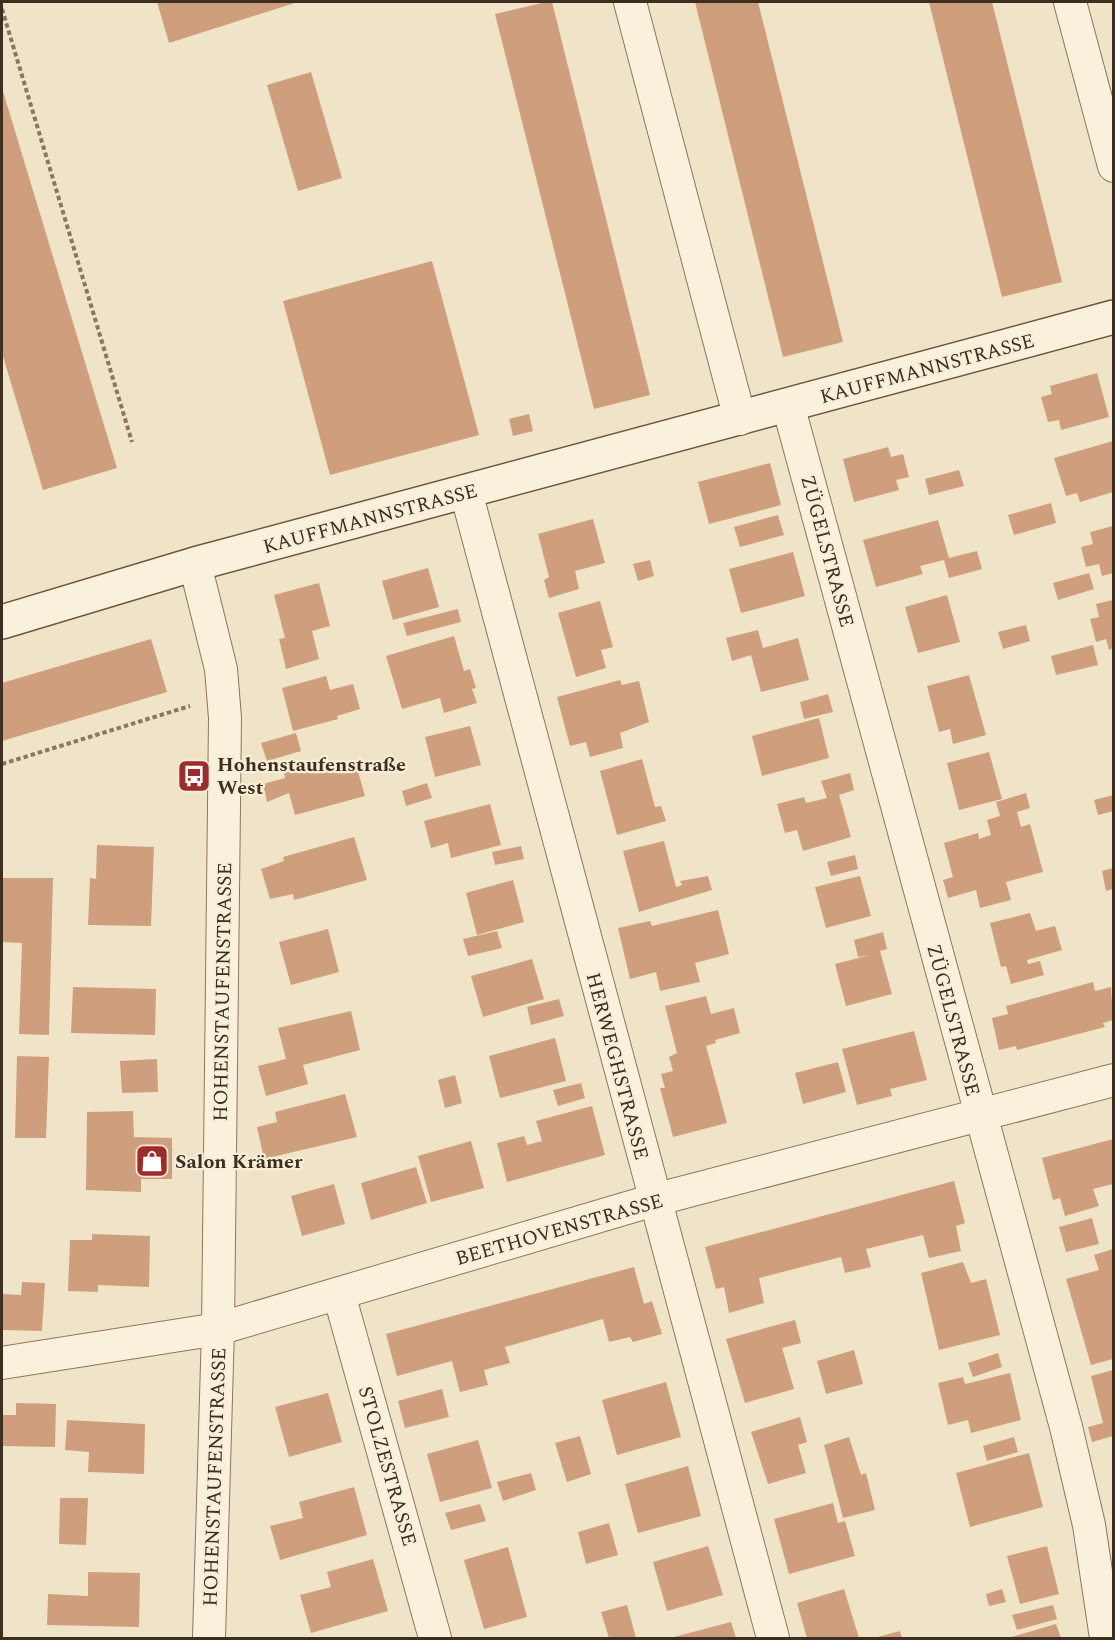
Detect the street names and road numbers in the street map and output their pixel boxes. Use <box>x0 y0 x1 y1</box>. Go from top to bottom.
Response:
street label: KAUFFMANNSTRASSE <box>817 326 1038 412</box>
street label: ZÜGELSTRASSE <box>792 472 862 631</box>
street label: KAUFFMANNSTRASSE <box>260 476 481 562</box>
street label: HOHENSTAUFENSTRASSE <box>206 862 240 1122</box>
street label: ZÜGELSTRASSE <box>918 941 988 1100</box>
street label: HERWEGHSTRASSE <box>578 969 657 1163</box>
street label: BEETHOVENSTRASSE <box>452 1186 667 1274</box>
street label: HOHENSTAUFENSTRASSE <box>195 1347 235 1607</box>
street label: STOLZESTRASSE <box>350 1383 424 1550</box>

